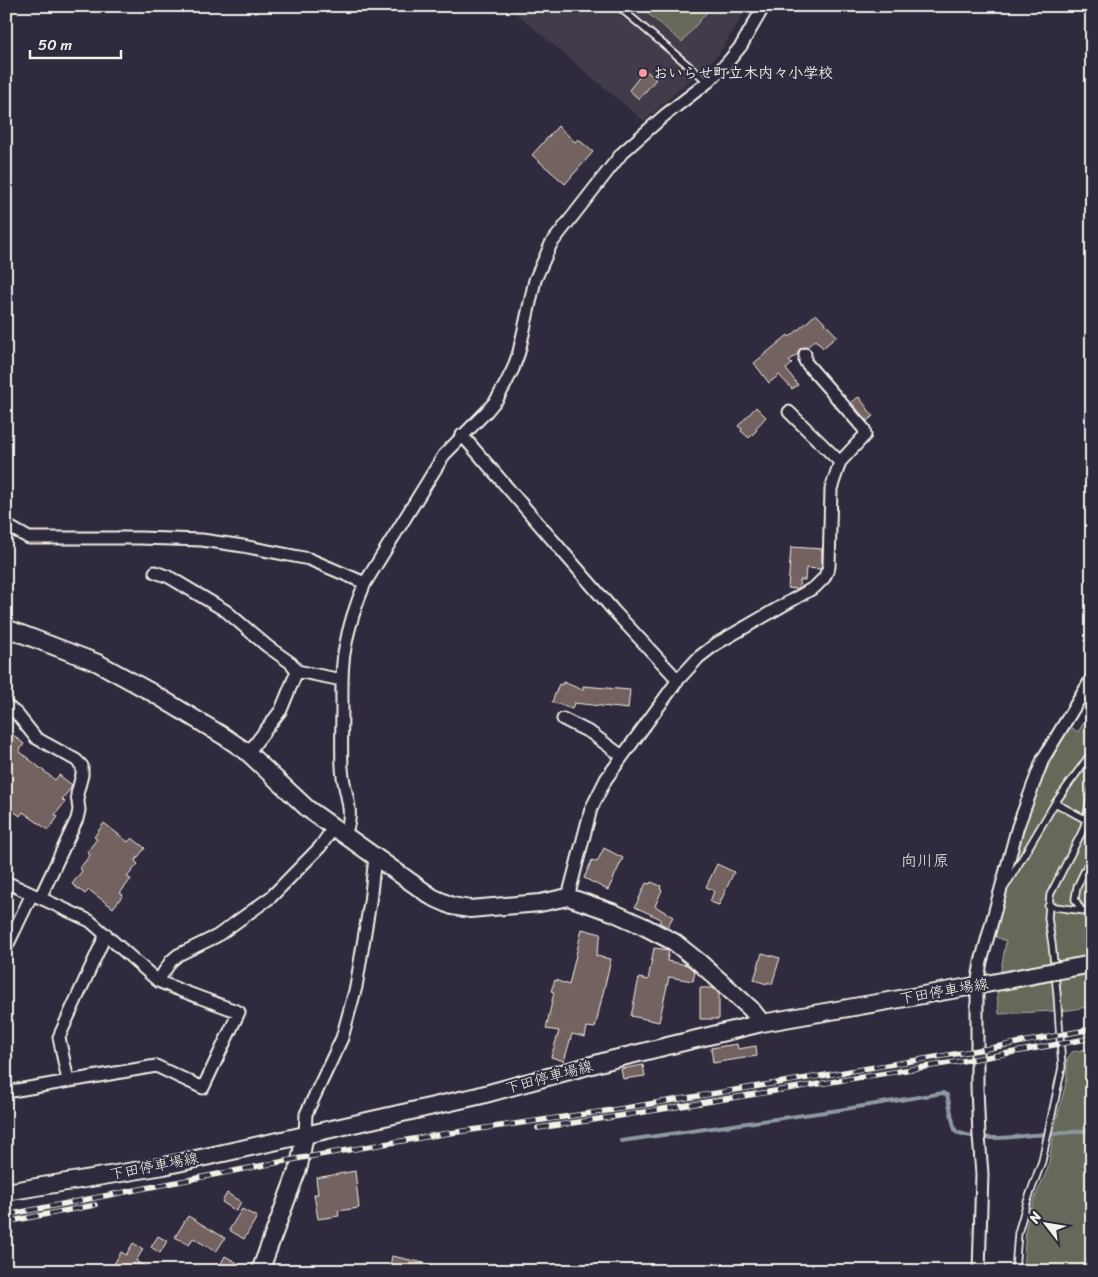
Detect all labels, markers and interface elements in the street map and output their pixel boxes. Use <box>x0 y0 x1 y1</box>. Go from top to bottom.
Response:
scale bar <box>30 28 121 60</box>
text: 50 m <box>38 32 73 58</box>
place label: おいらせ町立木内々小学校 <box>653 60 833 86</box>
marker: おいらせ町立木内々小学校 <box>637 67 649 79</box>
district label: 向川原 <box>901 846 949 875</box>
street label: 下田停車場線 <box>897 970 991 1012</box>
street label: 下田停車場線 <box>502 1053 596 1101</box>
street label: 下田停車場線 <box>107 1145 201 1187</box>
north arrow <box>1020 1200 1070 1250</box>
text: N <box>1022 1207 1049 1229</box>

